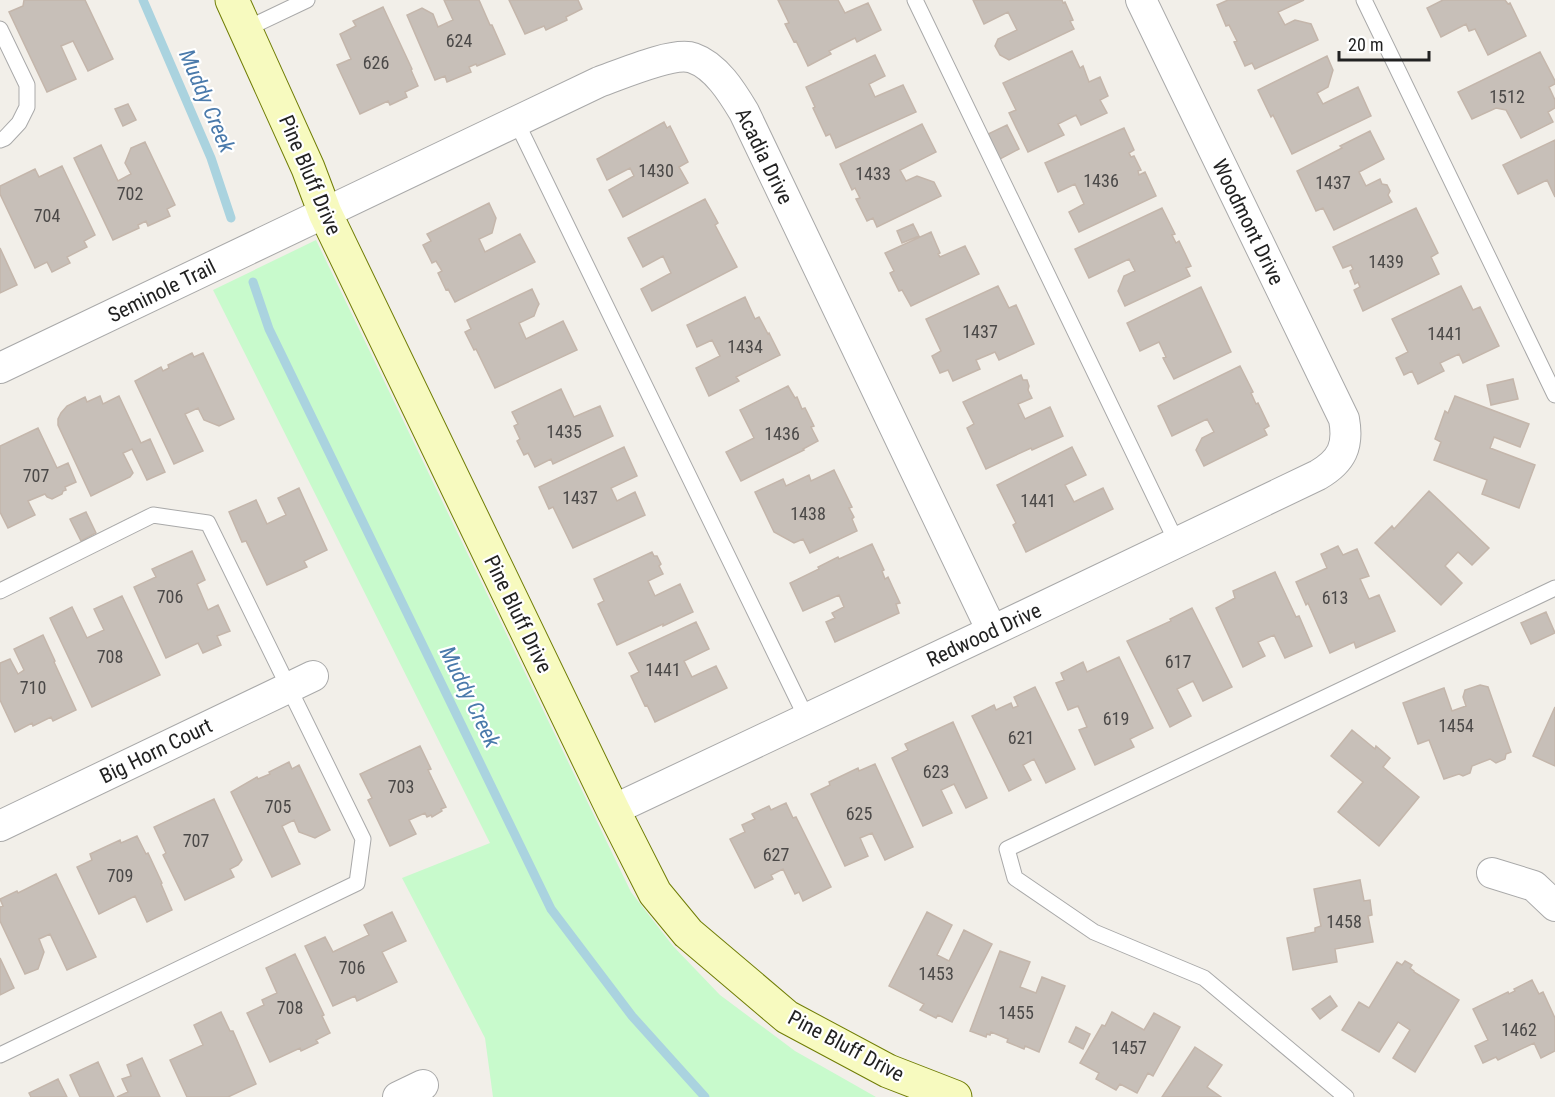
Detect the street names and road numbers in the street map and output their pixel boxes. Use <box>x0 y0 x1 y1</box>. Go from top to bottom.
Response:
street label: Acadia Drive <box>730 104 798 208</box>
street label: Pine Bluff Drive <box>274 112 346 239</box>
street label: Woodmont Drive <box>1207 155 1289 289</box>
street label: Seminole Trail <box>104 255 220 327</box>
street label: Pine Bluff Drive <box>479 551 557 677</box>
street label: Redwood Drive <box>923 598 1045 672</box>
street label: Big Horn Court <box>96 713 216 789</box>
street label: Pine Bluff Drive <box>784 1005 908 1087</box>

